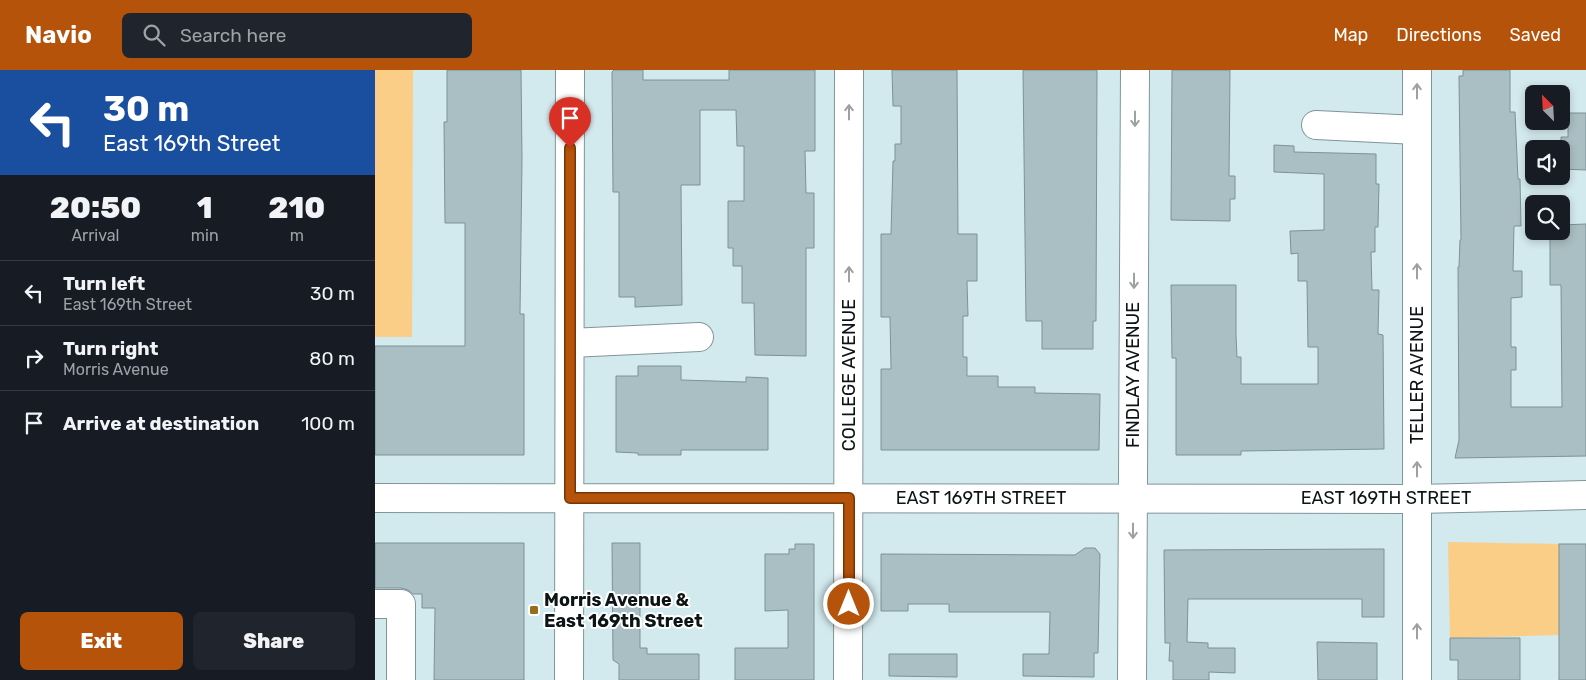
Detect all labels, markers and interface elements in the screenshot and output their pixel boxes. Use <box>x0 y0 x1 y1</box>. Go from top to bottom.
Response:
search box <box>122 13 472 58</box>
text: Navio <box>25 21 92 49</box>
icon: search <box>140 21 168 49</box>
text: Search here <box>180 24 286 47</box>
text: Map <box>1333 24 1368 46</box>
text: Directions <box>1396 24 1482 46</box>
text: Saved <box>1510 24 1561 46</box>
one-way arrow <box>1412 84 1422 100</box>
north arrow <box>1525 85 1570 130</box>
map controls <box>1525 85 1570 240</box>
text: 30 m <box>103 88 189 130</box>
icon: left <box>20 90 85 155</box>
pin <box>549 97 591 148</box>
icon: arrive <box>556 104 584 132</box>
one-way arrow <box>844 104 854 120</box>
one-way arrow <box>1130 110 1140 126</box>
text: East 169th Street <box>103 130 280 157</box>
button: sound <box>1525 140 1570 185</box>
text: 20:50 <box>50 190 141 226</box>
text: 1 <box>197 190 213 226</box>
text: 210 <box>268 190 325 226</box>
button: search <box>1525 195 1570 240</box>
text: Arrival <box>71 226 119 245</box>
text: min <box>191 226 219 245</box>
text: m <box>290 226 304 245</box>
one-way arrow <box>1412 264 1422 280</box>
one-way arrow <box>844 266 854 282</box>
text: Turn left <box>63 272 145 295</box>
one-way arrow <box>1129 272 1139 289</box>
icon: left <box>20 279 48 307</box>
text: 30 m <box>310 282 355 305</box>
text: East 169th Street <box>63 295 192 314</box>
street label: COLLEGE AVENUE <box>838 299 860 451</box>
street label: FINDLAY AVENUE <box>1122 302 1144 448</box>
street label: TELLER AVENUE <box>1406 306 1428 444</box>
text: Turn right <box>63 337 158 360</box>
icon: right <box>20 344 48 372</box>
text: 80 m <box>309 347 355 370</box>
text: Morris Avenue <box>63 360 169 379</box>
icon: arrive <box>20 409 48 437</box>
text: Arrive at destination <box>63 412 259 435</box>
text: 100 m <box>301 412 355 435</box>
one-way arrow <box>1412 461 1422 478</box>
street label: EAST 169TH STREET <box>896 487 1066 509</box>
street label: EAST 169TH STREET <box>1301 487 1471 509</box>
one-way arrow <box>1128 522 1138 539</box>
position arrow <box>822 577 874 629</box>
place label: Morris Avenue & East 169th Street <box>544 589 703 632</box>
marker: Morris Avenue & East 169th Street <box>528 604 540 616</box>
button: Exit <box>20 612 183 670</box>
button: Share <box>193 612 355 670</box>
one-way arrow <box>1412 624 1422 640</box>

